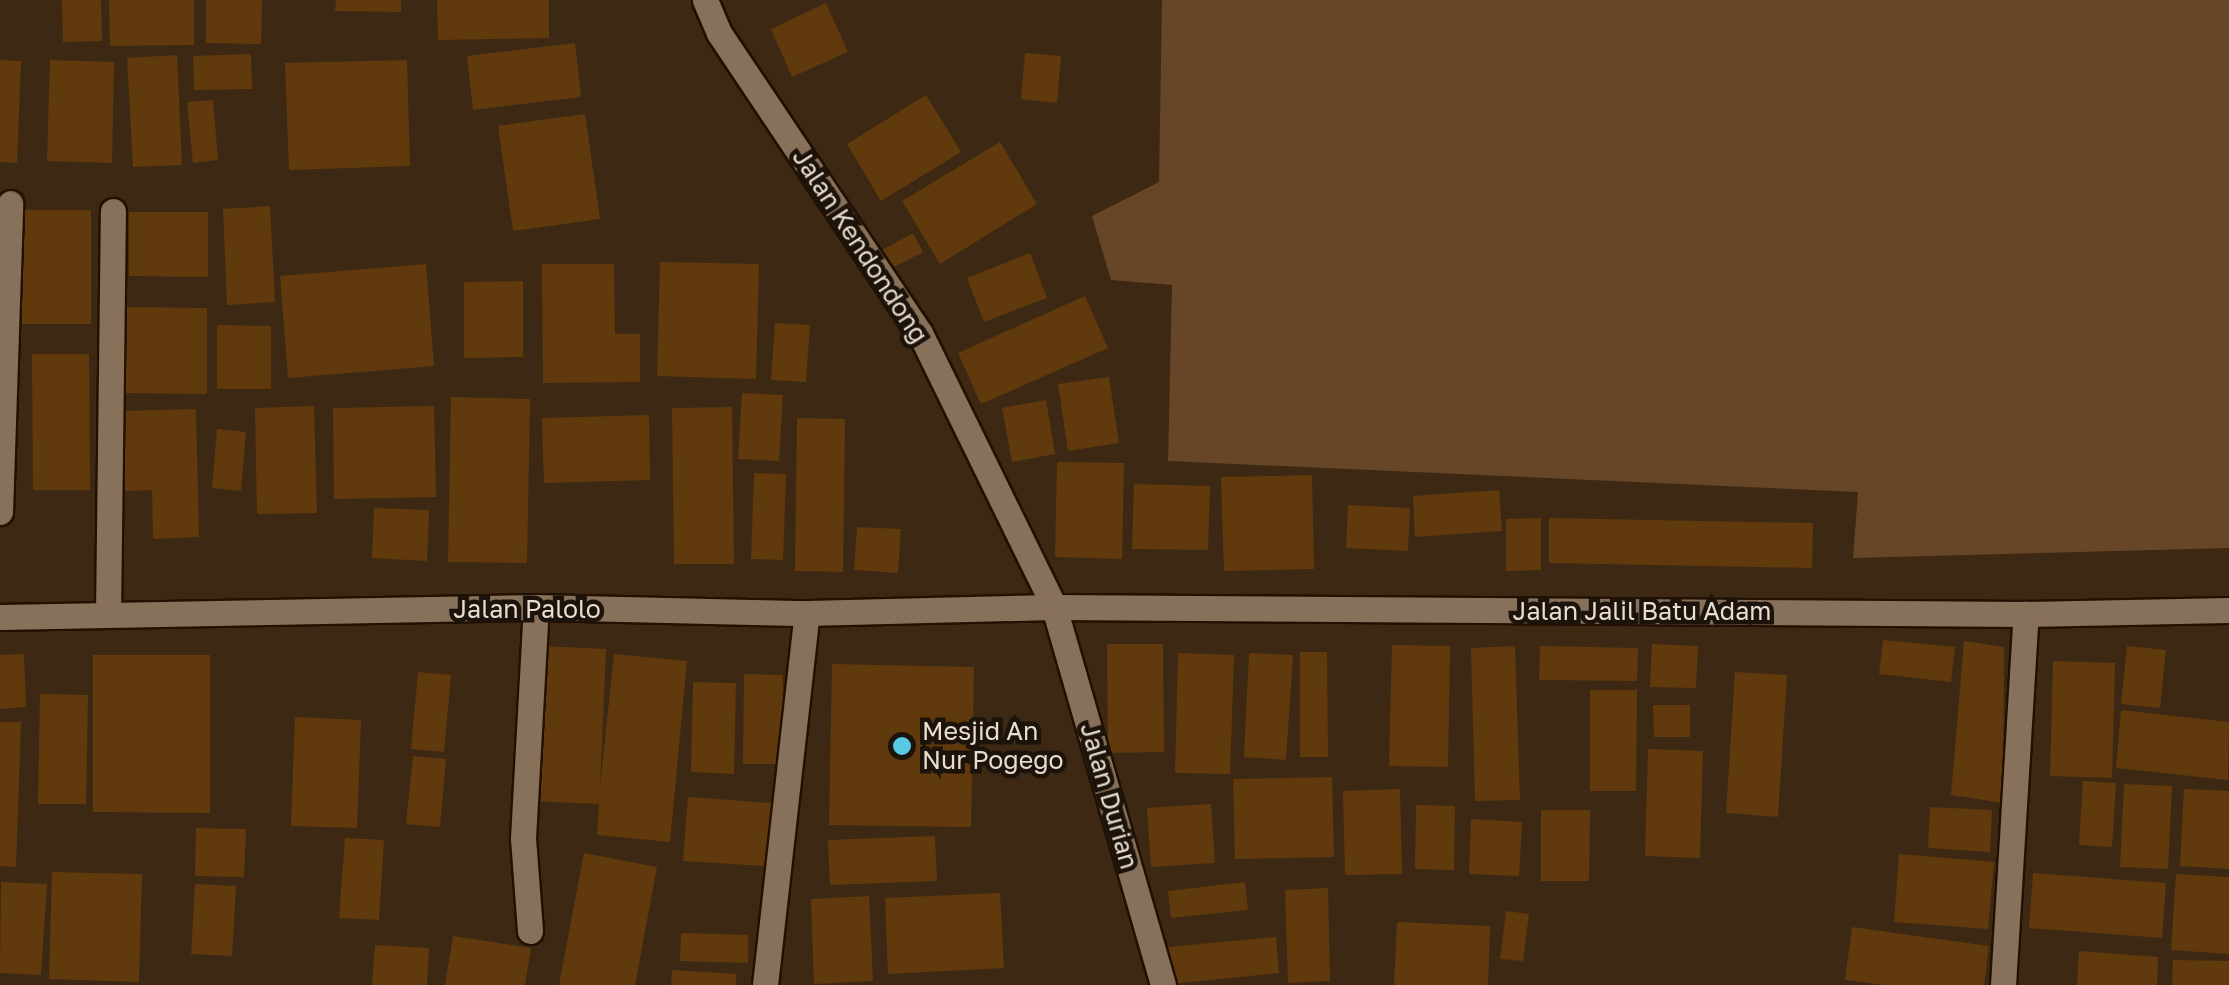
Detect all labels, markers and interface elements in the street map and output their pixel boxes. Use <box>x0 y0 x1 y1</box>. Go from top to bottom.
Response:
street label: Jalan Kendondong <box>786 143 934 349</box>
street label: Jalan Palolo <box>453 594 601 624</box>
street label: Jalan Jalil Batu Adam <box>1513 596 1771 626</box>
place label: Mesjid An Nur Pogego <box>922 717 1063 776</box>
street label: Jalan Durian <box>1074 720 1144 872</box>
marker: Mesjid An Nur Pogego <box>891 735 913 757</box>

